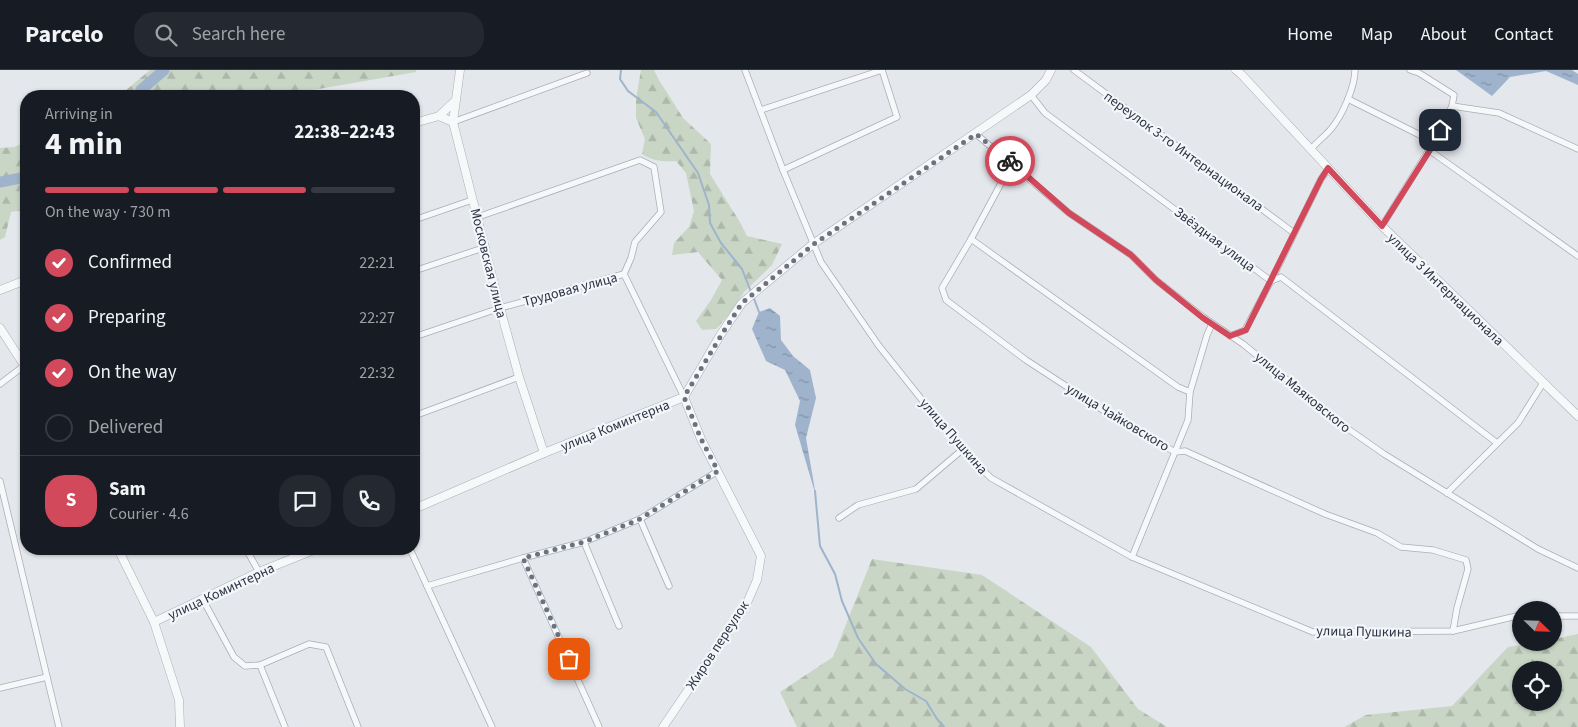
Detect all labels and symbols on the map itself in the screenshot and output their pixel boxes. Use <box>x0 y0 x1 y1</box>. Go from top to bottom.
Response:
street label: переулок 3-го Интернационала <box>1099 87 1267 217</box>
pin <box>1419 109 1461 151</box>
courier <box>985 136 1035 186</box>
street label: Звёздная улица <box>1170 203 1259 277</box>
street label: Московская улица <box>465 206 511 320</box>
street label: улица 3 Интернационала <box>1383 229 1508 351</box>
street label: Трудовая улица <box>521 268 620 312</box>
street label: улица Маяковского <box>1250 348 1355 438</box>
street label: улица Чайковского <box>1062 379 1173 457</box>
street label: улица Пушкина <box>914 394 992 479</box>
street label: улица Коминтерна <box>558 395 673 457</box>
street label: улица Коминтерна <box>165 558 278 625</box>
street label: Жиров переулок <box>681 597 754 694</box>
north arrow <box>1512 601 1562 651</box>
street label: улица Пушкина <box>1316 621 1412 643</box>
pin <box>548 638 590 680</box>

